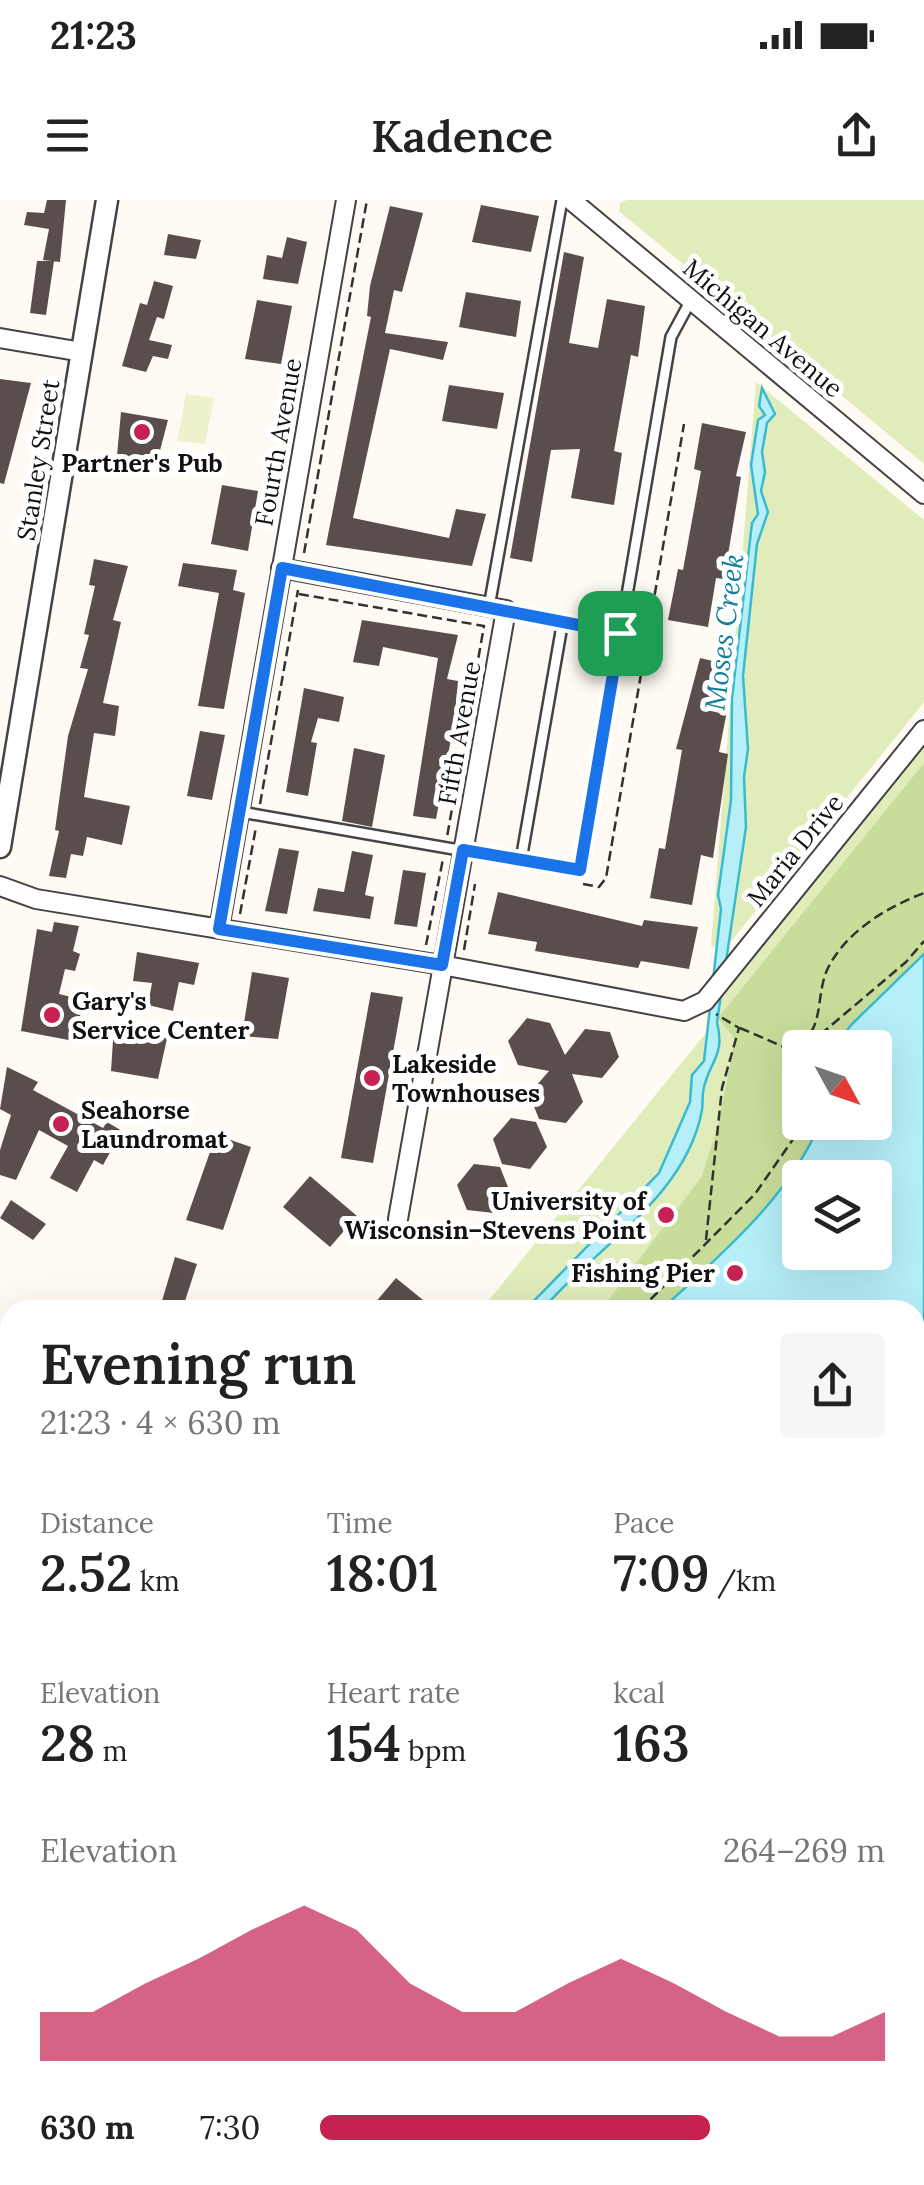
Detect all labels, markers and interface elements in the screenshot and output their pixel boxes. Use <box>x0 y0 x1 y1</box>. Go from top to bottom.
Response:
text: 21:23 <box>50 11 137 59</box>
text: Kadence <box>371 107 553 164</box>
icon: menu <box>40 108 95 163</box>
icon: share <box>829 108 884 163</box>
street label: Michigan Avenue <box>677 252 849 404</box>
street label: Fourth Avenue <box>247 356 309 528</box>
street label: Stanley Street <box>9 377 67 543</box>
marker: Partner's Pub <box>131 421 153 443</box>
place label: Partner's Pub <box>61 447 223 479</box>
water label: Moses Creek <box>697 552 751 712</box>
pin <box>578 591 663 676</box>
icon: arrive <box>593 606 648 661</box>
street label: Fifth Avenue <box>431 659 487 807</box>
street label: Maria Drive <box>740 787 850 913</box>
place label: Gary's Service Center <box>72 985 250 1046</box>
marker: Gary's Service Center <box>41 1004 63 1026</box>
north arrow <box>782 1030 892 1140</box>
map controls <box>782 1030 892 1270</box>
place label: Lakeside Townhouses <box>392 1048 540 1109</box>
marker: Lakeside Townhouses <box>361 1067 383 1089</box>
place label: Seahorse Laundromat <box>81 1094 228 1155</box>
marker: Seahorse Laundromat <box>50 1113 72 1135</box>
button: layers <box>782 1160 892 1270</box>
place label: University of Wisconsin–Stevens Point <box>344 1185 648 1246</box>
marker: University of Wisconsin–Stevens Point <box>655 1204 677 1226</box>
place label: Fishing Pier <box>571 1257 715 1289</box>
marker: Fishing Pier <box>724 1262 746 1284</box>
text: Evening run <box>40 1329 357 1399</box>
button: share <box>780 1333 885 1438</box>
text: 21:23 · 4 × 630 m <box>40 1402 281 1443</box>
text: Distance <box>40 1505 154 1541</box>
text: Time <box>327 1505 393 1541</box>
text: Pace <box>613 1505 674 1541</box>
text: 2.52 <box>40 1541 132 1605</box>
text: 18:01 <box>327 1541 438 1605</box>
text: 7:09 <box>613 1541 710 1605</box>
text: km <box>132 1563 180 1599</box>
text: /km <box>710 1563 776 1599</box>
text: Elevation <box>40 1675 160 1711</box>
text: Heart rate <box>327 1675 460 1711</box>
text: kcal <box>613 1675 665 1711</box>
text: 28 <box>40 1711 95 1775</box>
text: 154 <box>327 1711 401 1775</box>
text: 163 <box>613 1711 690 1775</box>
text: m <box>95 1733 128 1769</box>
text: bpm <box>401 1733 466 1769</box>
text: Elevation <box>40 1830 177 1871</box>
text: 264–269 m <box>723 1830 885 1871</box>
text: 630 m <box>40 2107 135 2148</box>
text: 7:30 <box>200 2107 260 2148</box>

